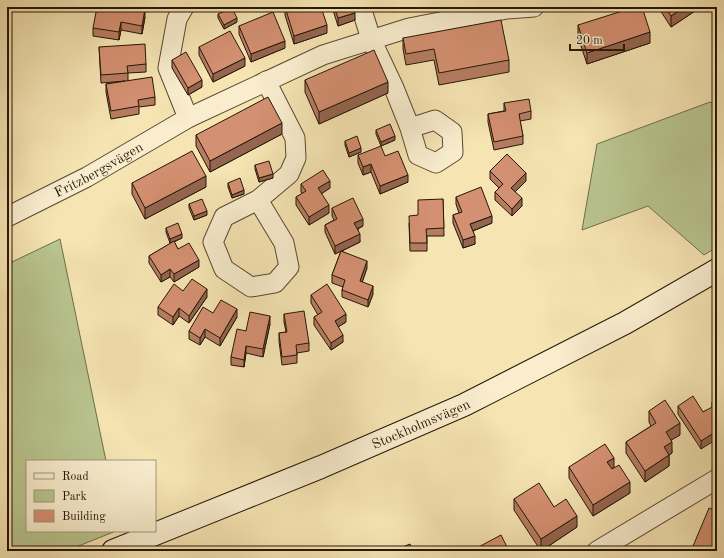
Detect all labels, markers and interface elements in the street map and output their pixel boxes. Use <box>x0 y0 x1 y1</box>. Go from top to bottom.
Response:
scale bar <box>570 26 624 52</box>
text: 20 m <box>576 35 603 47</box>
street label: Fritzbergsvägen <box>52 140 146 200</box>
street label: Stockholmsvägen <box>370 397 473 452</box>
legend <box>26 460 156 532</box>
text: Road <box>62 471 89 483</box>
text: Park <box>62 491 87 503</box>
text: Building <box>62 511 106 523</box>

